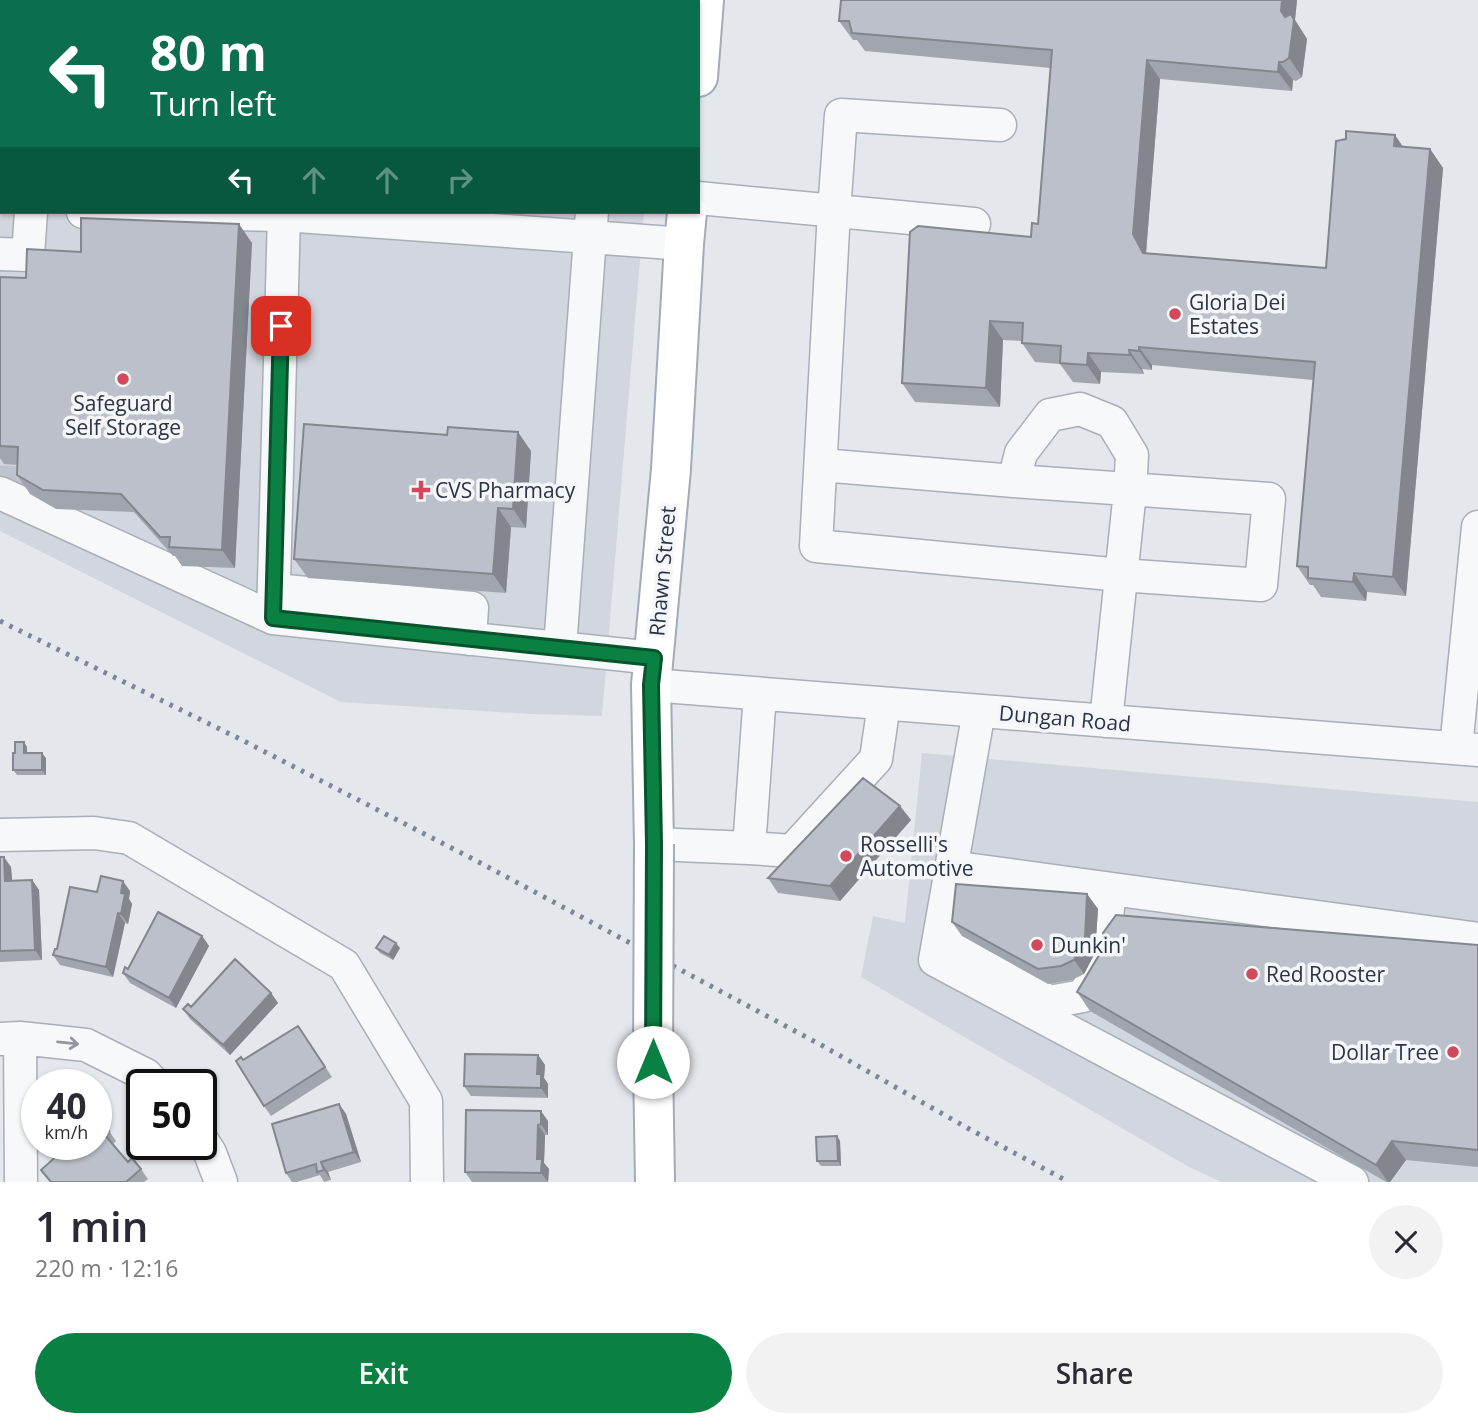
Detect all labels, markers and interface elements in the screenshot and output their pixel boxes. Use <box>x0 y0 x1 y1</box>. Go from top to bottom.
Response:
text: 80 m <box>150 19 267 85</box>
icon: left <box>35 28 126 119</box>
text: Turn left <box>150 82 276 125</box>
icon: left <box>222 161 260 199</box>
icon: ahead <box>295 161 333 199</box>
icon: ahead <box>368 161 406 199</box>
icon: right <box>441 161 479 199</box>
place label: Gloria Dei Estates <box>1189 288 1286 340</box>
pin <box>251 296 311 356</box>
marker: Gloria Dei Estates <box>1167 306 1183 322</box>
icon: arrive <box>262 307 300 345</box>
marker: Safeguard Self Storage <box>115 371 131 387</box>
place label: Safeguard Self Storage <box>65 389 181 441</box>
place label: CVS Pharmacy <box>435 476 576 504</box>
marker: CVS Pharmacy <box>413 482 429 498</box>
street label: Rhawn Street <box>642 505 682 637</box>
street label: Dungan Road <box>998 698 1132 738</box>
place label: Rosselli's Automotive <box>860 830 973 882</box>
marker: Rosselli's Automotive <box>838 848 854 864</box>
place label: Dunkin' <box>1051 931 1126 959</box>
marker: Dunkin' <box>1029 937 1045 953</box>
place label: Red Rooster <box>1266 960 1386 988</box>
marker: Red Rooster <box>1244 966 1260 982</box>
position arrow <box>616 1025 690 1099</box>
one-way arrow <box>56 1036 79 1049</box>
place label: Dollar Tree <box>1331 1038 1439 1066</box>
marker: Dollar Tree <box>1445 1044 1461 1060</box>
speed limit sign: 50 <box>126 1069 217 1160</box>
text: 40 <box>46 1082 87 1129</box>
text: km/h <box>45 1120 88 1144</box>
text: 1 min <box>35 1197 148 1254</box>
button: close <box>1369 1205 1443 1279</box>
text: 220 m · 12:16 <box>35 1252 178 1284</box>
button: Exit <box>35 1333 732 1413</box>
button: Share <box>746 1333 1443 1413</box>

